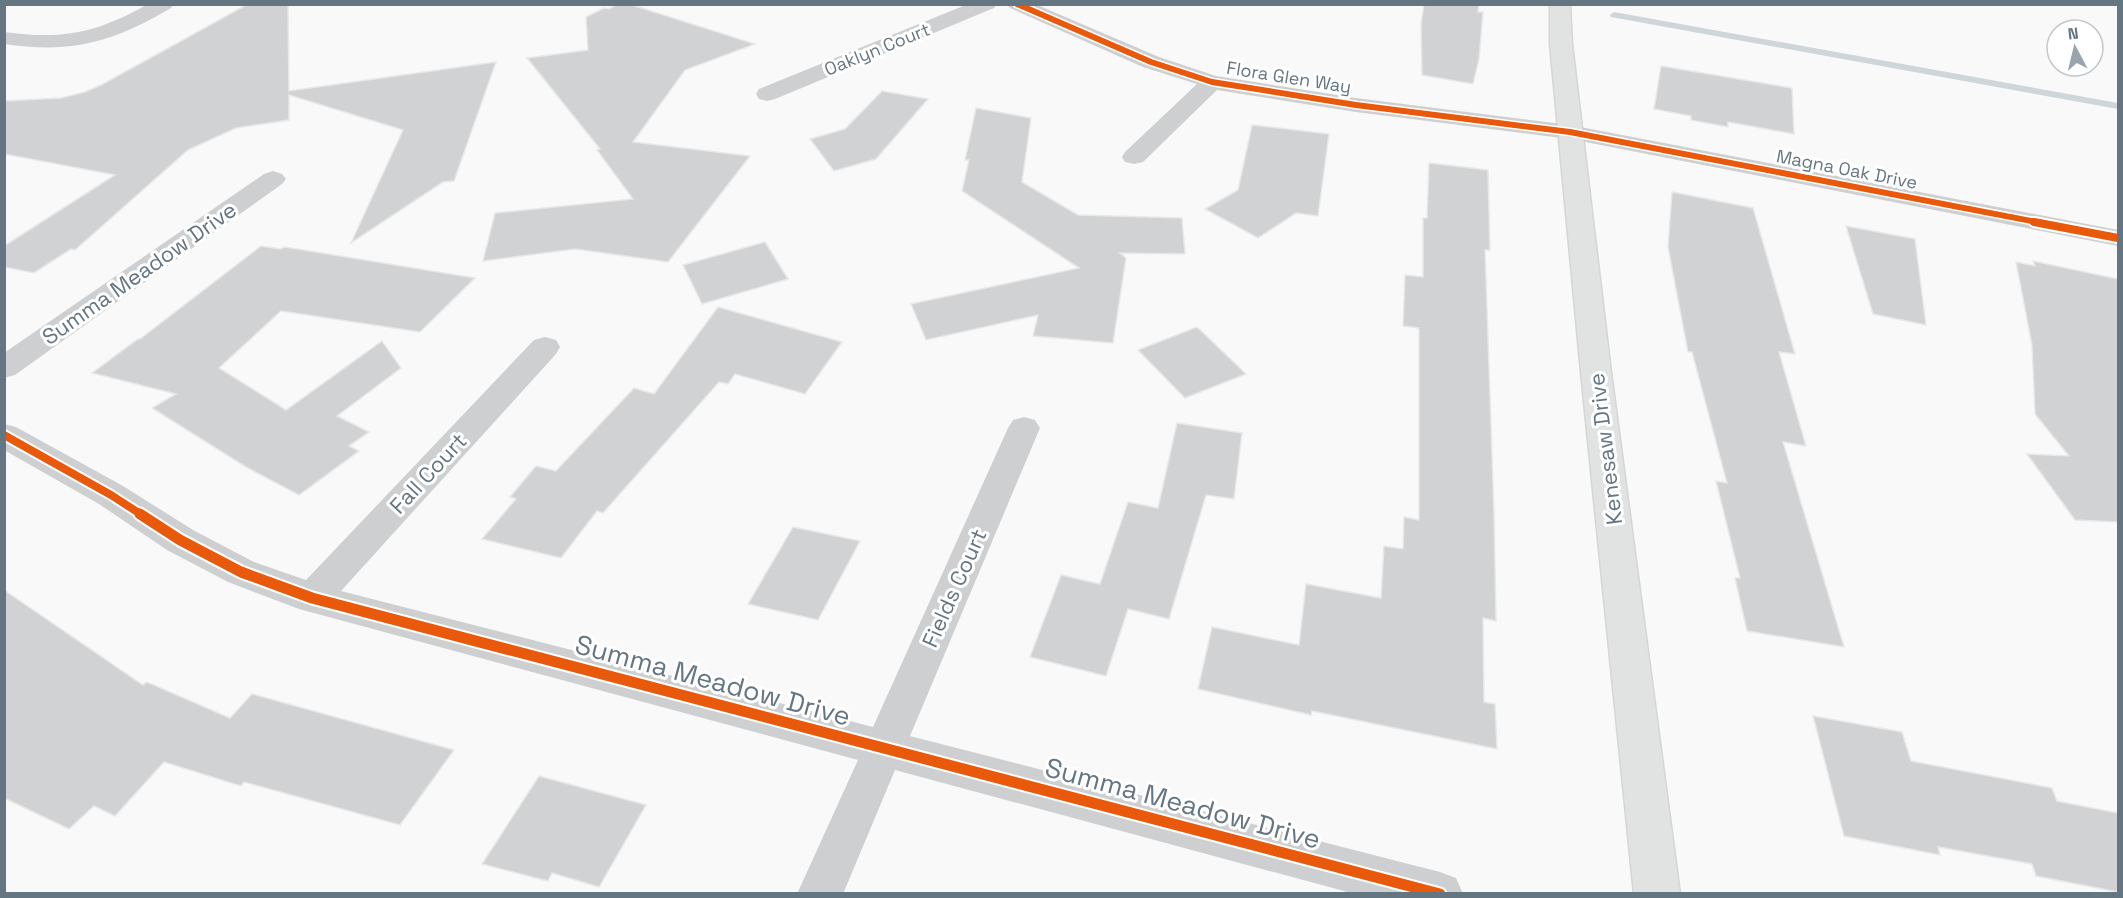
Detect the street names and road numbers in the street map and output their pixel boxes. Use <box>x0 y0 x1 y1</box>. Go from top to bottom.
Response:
street label: Oaklyn Court <box>821 17 933 81</box>
street label: Flora Glen Way <box>1225 56 1353 98</box>
street label: Magna Oak Drive <box>1775 144 1919 194</box>
street label: Summa Meadow Drive <box>36 195 242 351</box>
street label: Kenesaw Drive <box>1582 372 1628 526</box>
street label: Fall Court <box>384 427 472 519</box>
street label: Fields Court <box>915 524 993 652</box>
street label: Summa Meadow Drive <box>572 626 854 734</box>
street label: Summa Meadow Drive <box>1042 749 1324 857</box>

